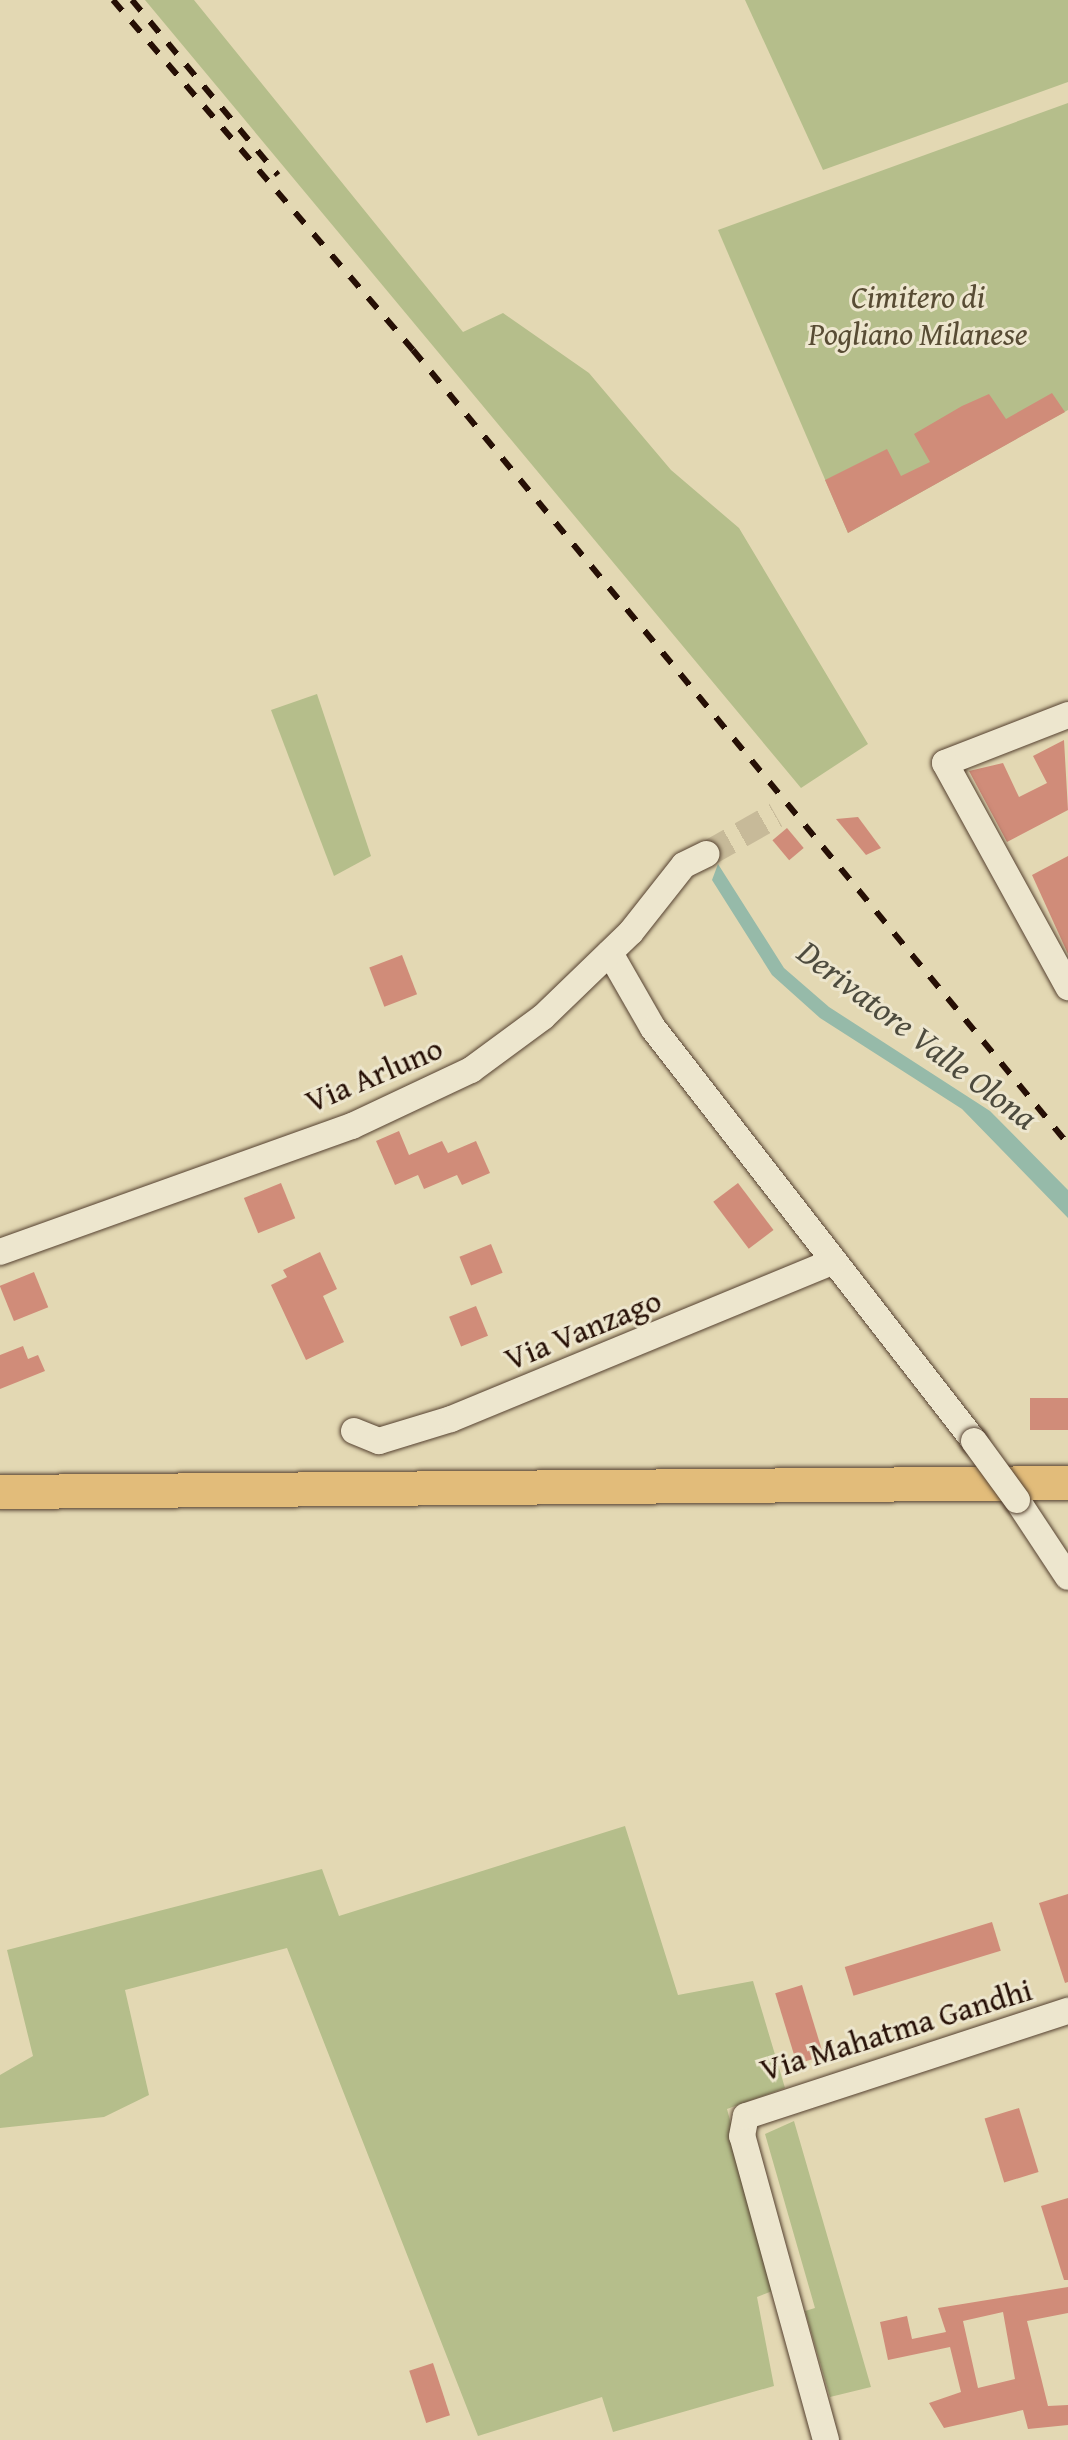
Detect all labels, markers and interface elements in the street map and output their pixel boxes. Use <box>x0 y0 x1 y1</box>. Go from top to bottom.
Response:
park label: Cimitero di Pogliano Milanese <box>808 279 1028 354</box>
water label: Derivatore Valle Olona <box>790 931 1046 1137</box>
street label: Via Arluno <box>300 1029 448 1121</box>
street label: Via Vanzago <box>499 1281 667 1379</box>
street label: Via Mahatma Gandhi <box>755 1970 1037 2090</box>

